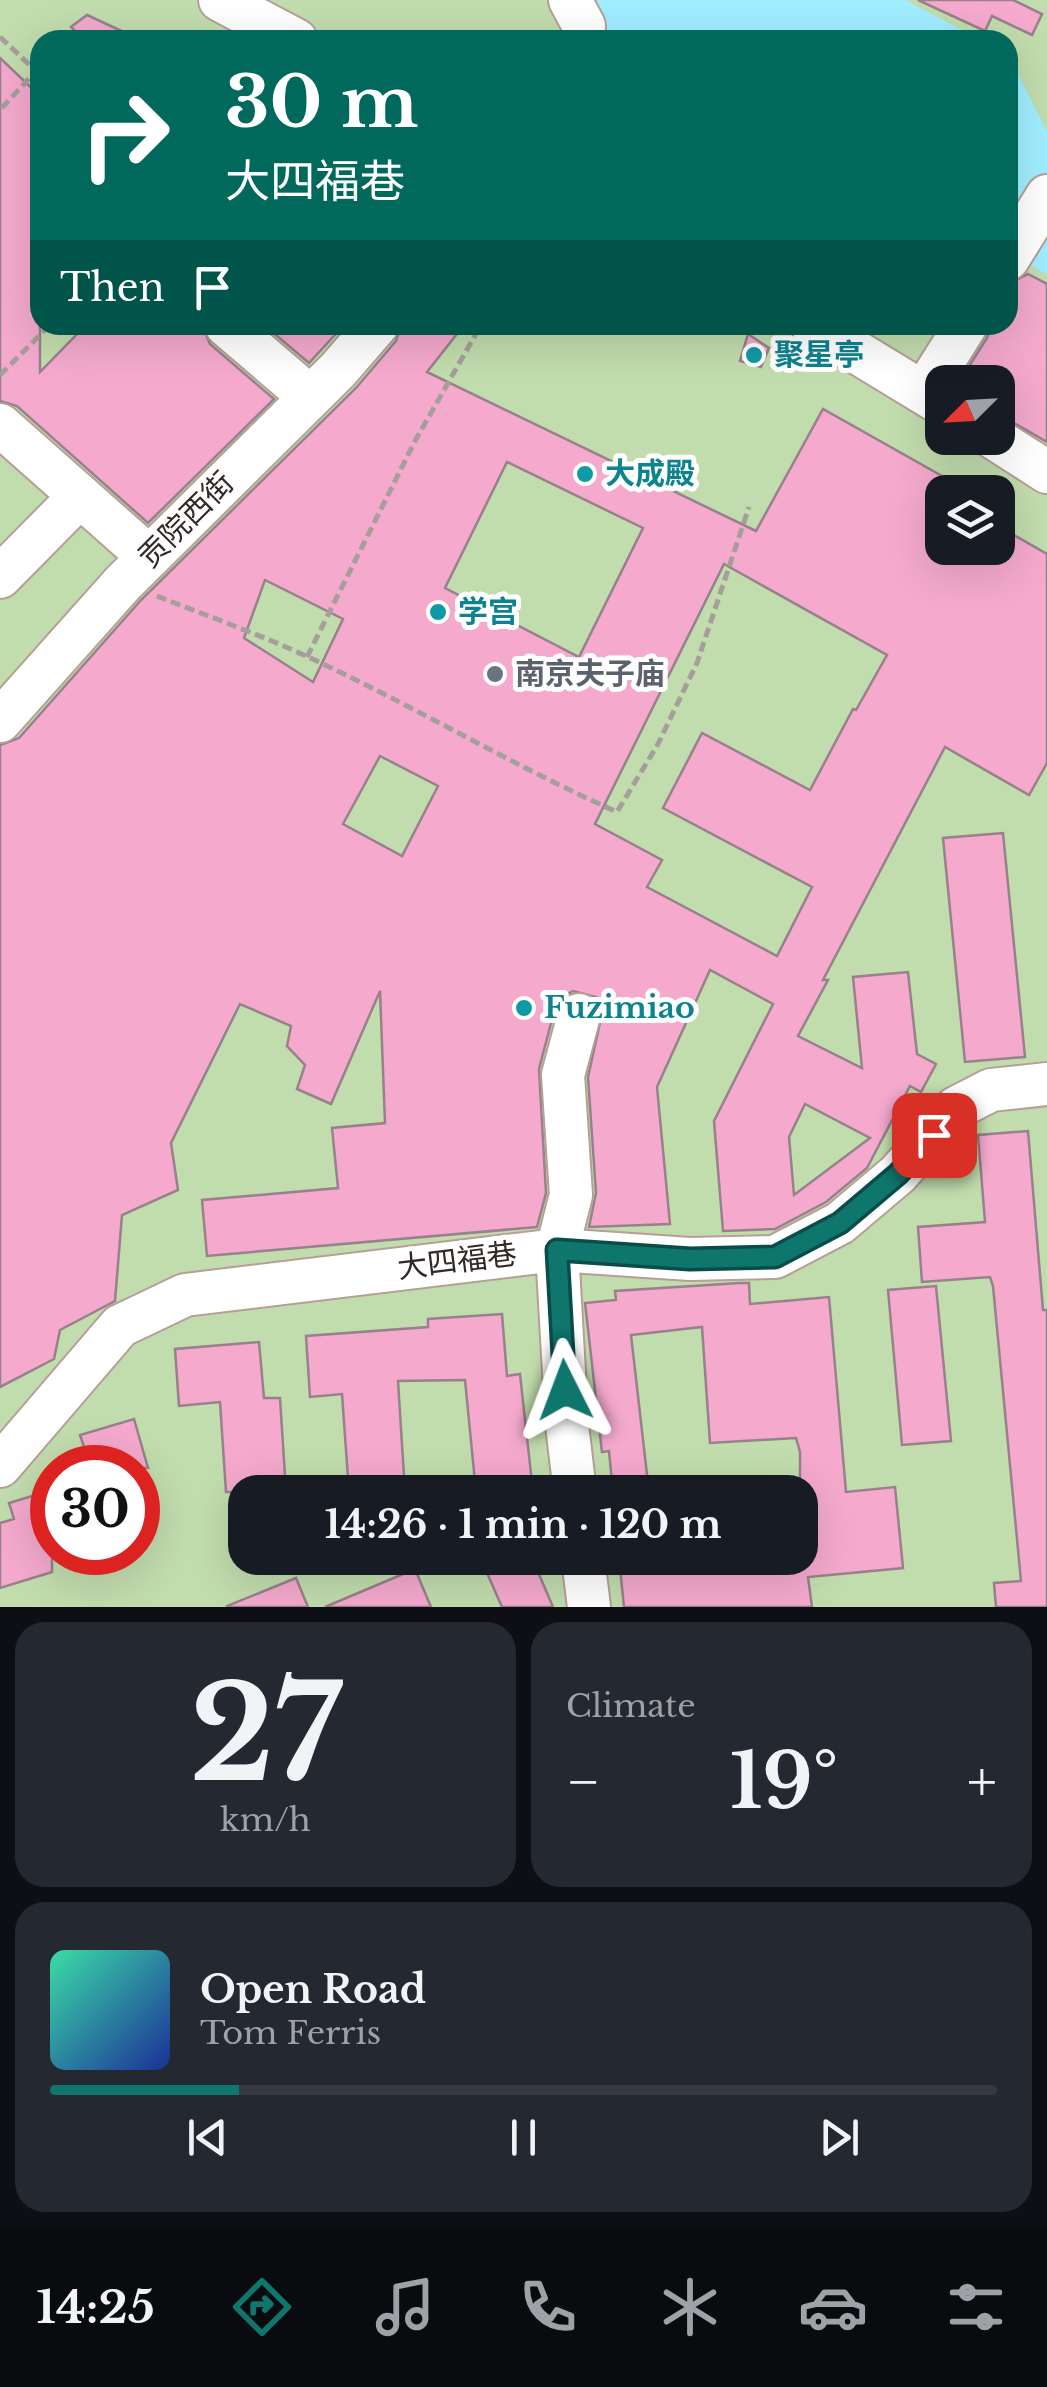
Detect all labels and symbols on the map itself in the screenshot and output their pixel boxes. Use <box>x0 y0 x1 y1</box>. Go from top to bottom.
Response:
place label: 聚星亭 <box>774 336 864 373</box>
marker: 聚星亭 <box>743 344 765 366</box>
north arrow <box>925 365 1015 455</box>
place label: 大成殿 <box>605 455 695 492</box>
marker: 大成殿 <box>574 463 596 485</box>
street label: 贡院西街 <box>130 464 241 575</box>
place label: 学宫 <box>458 593 518 630</box>
marker: 学宫 <box>427 601 449 623</box>
place label: 南京夫子庙 <box>515 655 665 692</box>
marker: 南京夫子庙 <box>484 663 506 685</box>
place label: Fuzimiao <box>544 989 695 1026</box>
marker: Fuzimiao <box>513 997 535 1019</box>
pin <box>892 1093 977 1178</box>
street label: 大四福巷 <box>395 1235 519 1286</box>
position arrow <box>513 1338 617 1442</box>
speed limit sign: 30 <box>30 1445 160 1575</box>

